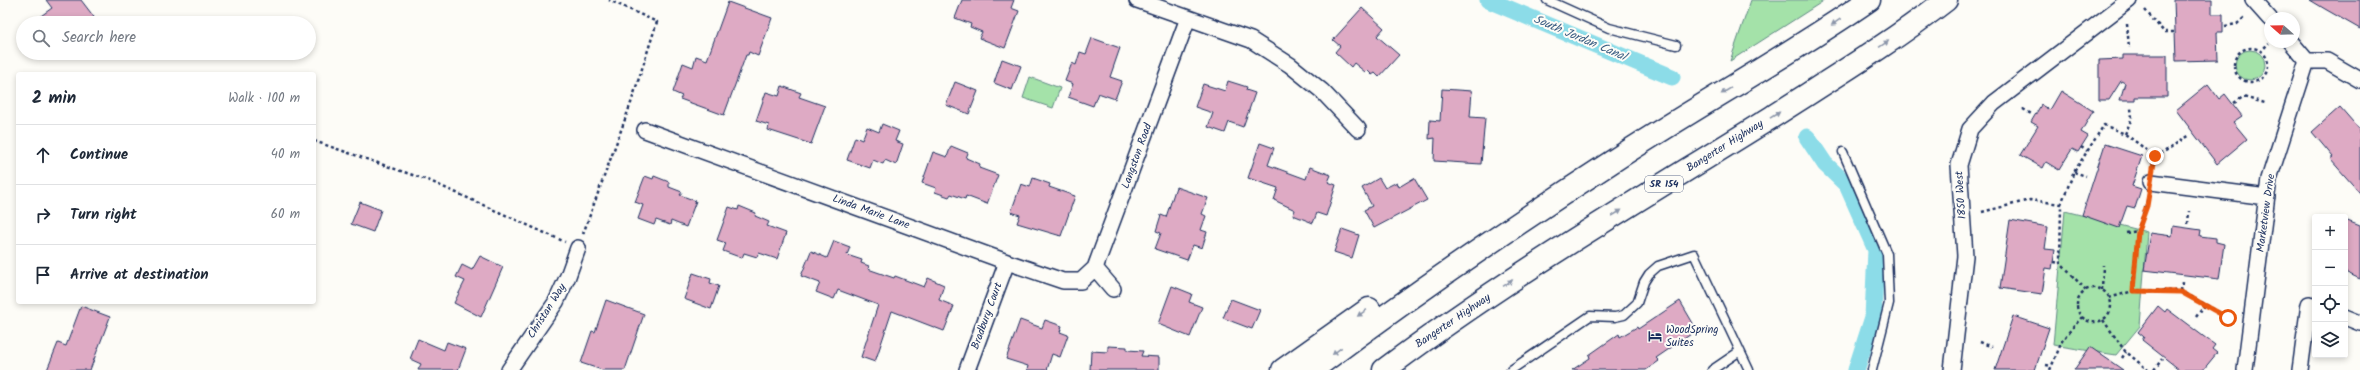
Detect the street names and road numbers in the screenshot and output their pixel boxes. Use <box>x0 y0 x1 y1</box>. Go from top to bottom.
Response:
street label: Bangerter Highway <box>1683 115 1768 177</box>
street label: Langston Road <box>1117 120 1157 191</box>
street label: 1850 West <box>1950 169 1972 220</box>
street label: Marketview Drive <box>2252 173 2280 253</box>
road number: SR 154 <box>1645 176 1683 192</box>
street label: Linda Marie Lane <box>830 190 912 234</box>
street label: Christan Way <box>523 279 572 342</box>
street label: Bradbury Court <box>967 279 1008 352</box>
street label: Bangerter Highway <box>1412 288 1495 353</box>

